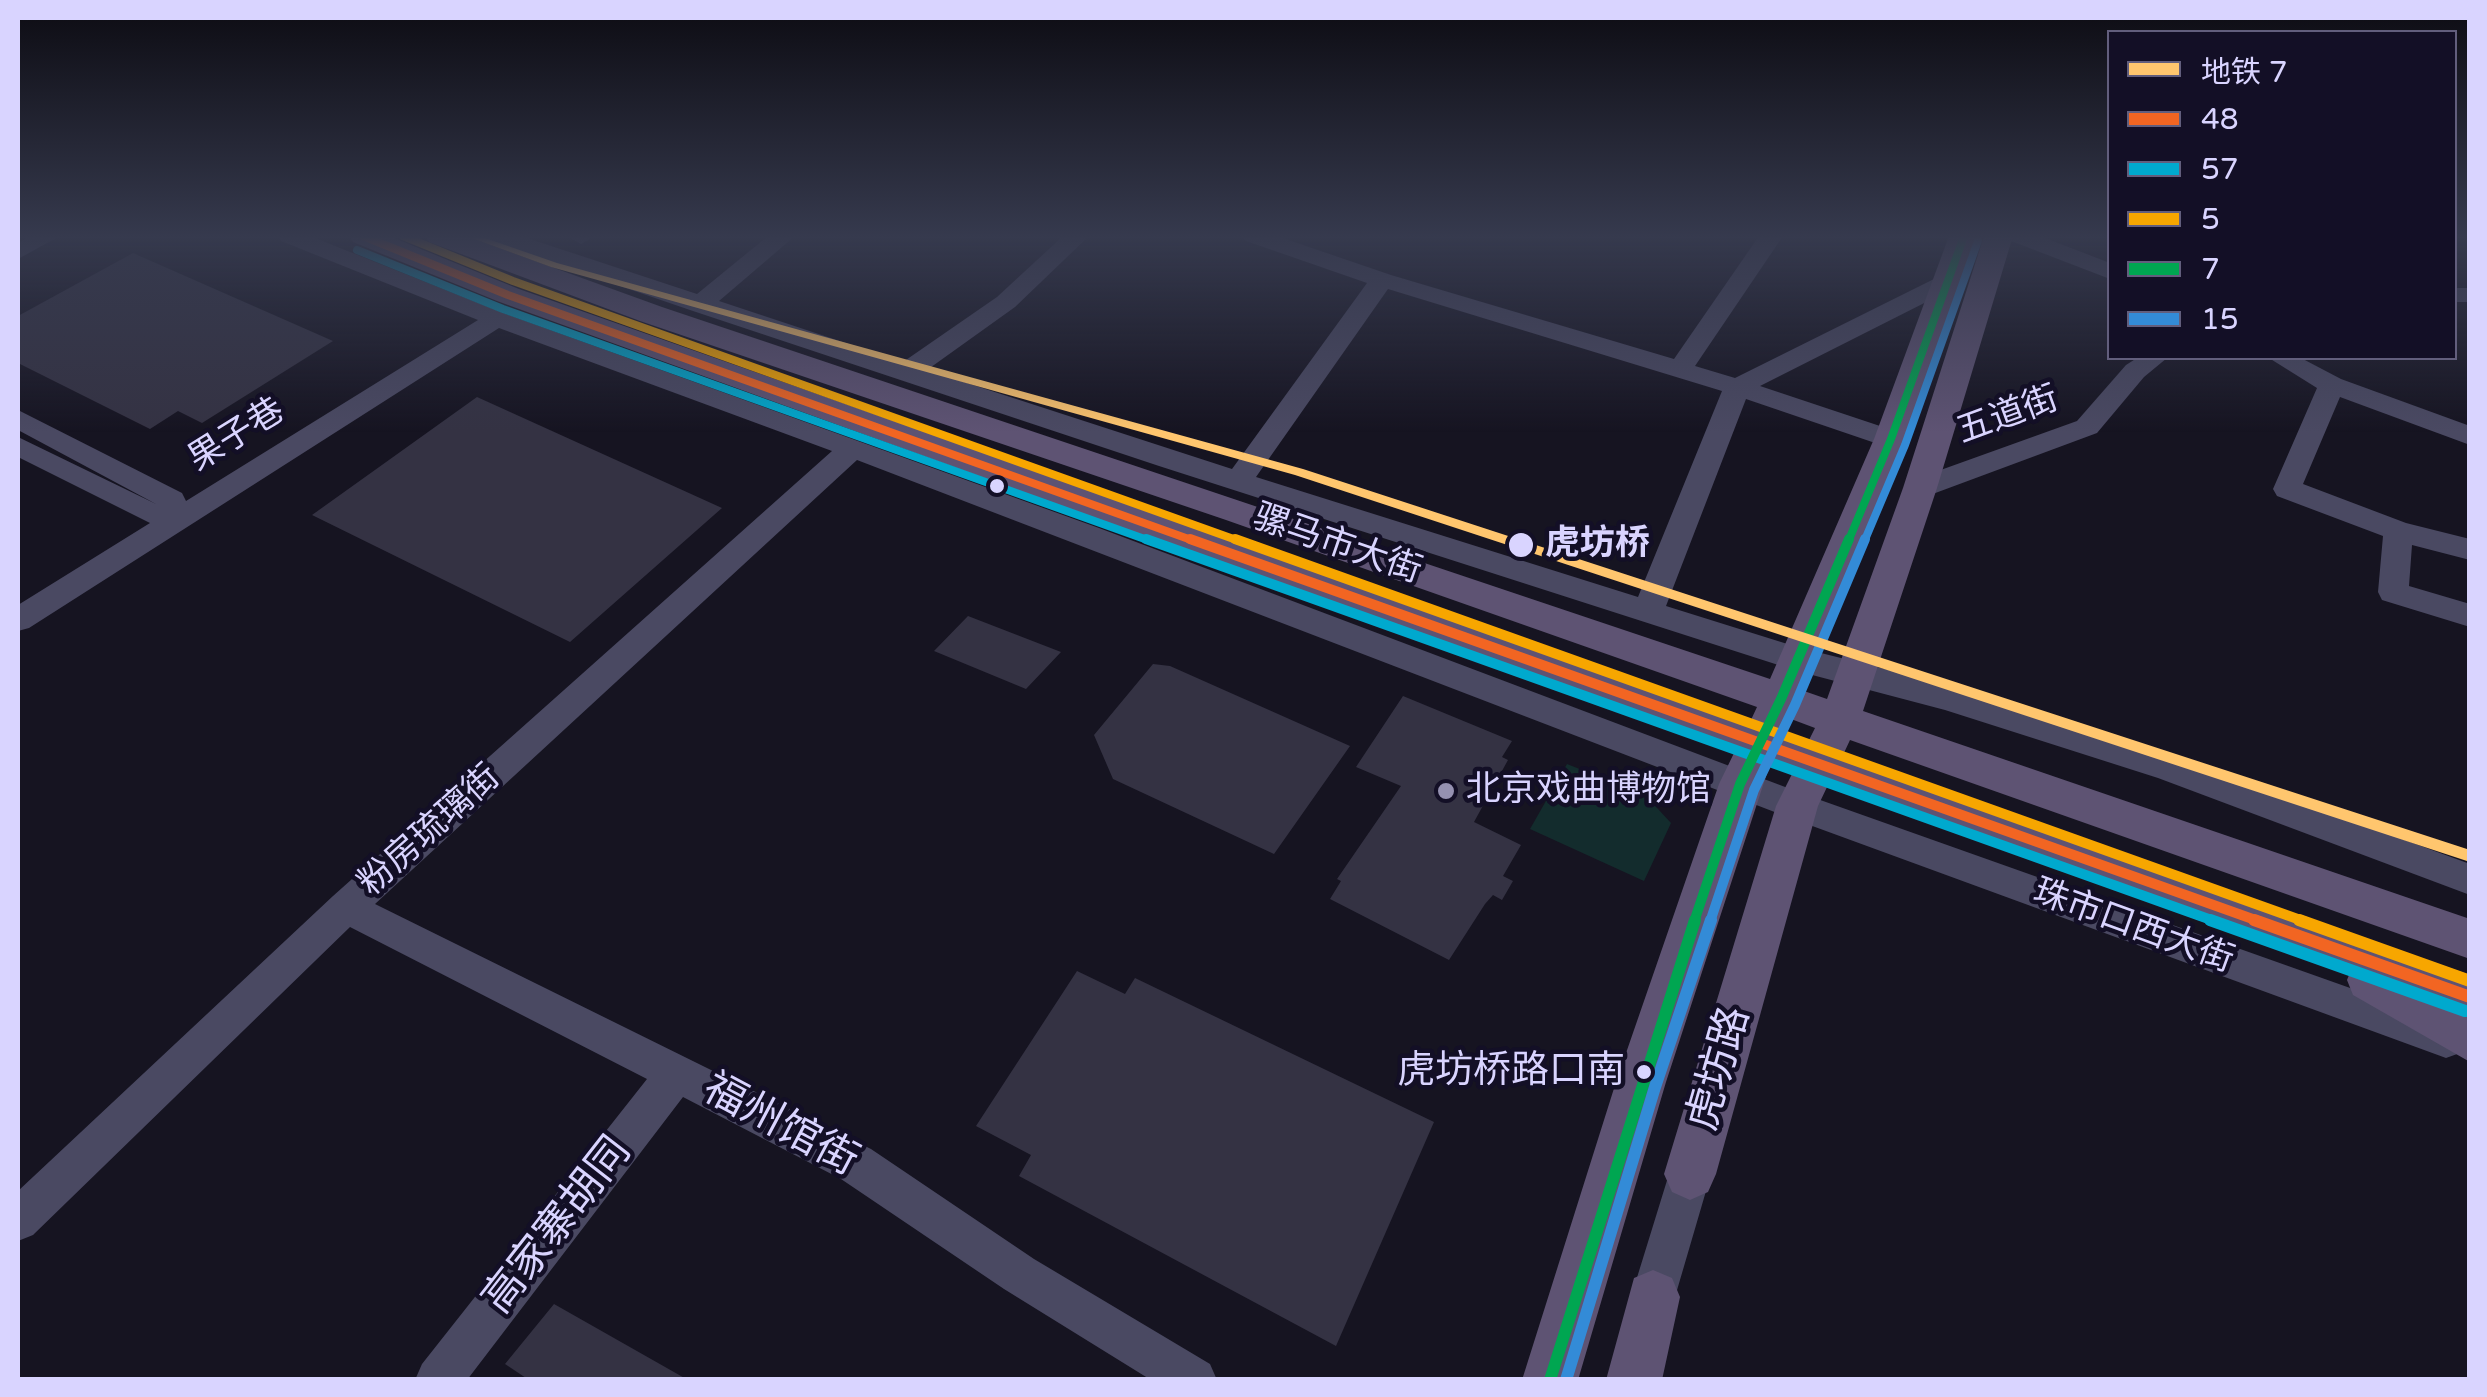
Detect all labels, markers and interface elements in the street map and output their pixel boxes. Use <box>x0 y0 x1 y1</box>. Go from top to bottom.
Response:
legend <box>2107 30 2457 360</box>
text: 地铁 7 <box>2201 54 2288 91</box>
text: 48 <box>2201 101 2239 138</box>
text: 57 <box>2201 151 2239 188</box>
text: 5 <box>2201 201 2220 238</box>
text: 7 <box>2201 251 2220 288</box>
text: 15 <box>2201 301 2239 338</box>
street label: 五道街 <box>1951 378 2065 454</box>
street label: 果子巷 <box>181 390 293 482</box>
unlabelled marker <box>987 476 1007 496</box>
street label: 骡马市大街 <box>1247 497 1427 593</box>
place label: 虎坊桥 <box>1545 524 1650 566</box>
marker: 虎坊桥 <box>1506 530 1536 560</box>
street label: 粉房琉璃街 <box>351 757 509 905</box>
place label: 北京戏曲博物馆 <box>1466 770 1711 812</box>
marker: 北京戏曲博物馆 <box>1435 780 1457 802</box>
street label: 珠市口西大街 <box>2027 871 2239 983</box>
street label: 虎坊路 <box>1678 1001 1762 1137</box>
place label: 虎坊桥路口南 <box>1397 1049 1625 1095</box>
marker: 虎坊桥路口南 <box>1634 1062 1654 1082</box>
street label: 福州馆街 <box>694 1064 866 1188</box>
street label: 高家寨胡同 <box>473 1128 643 1324</box>

